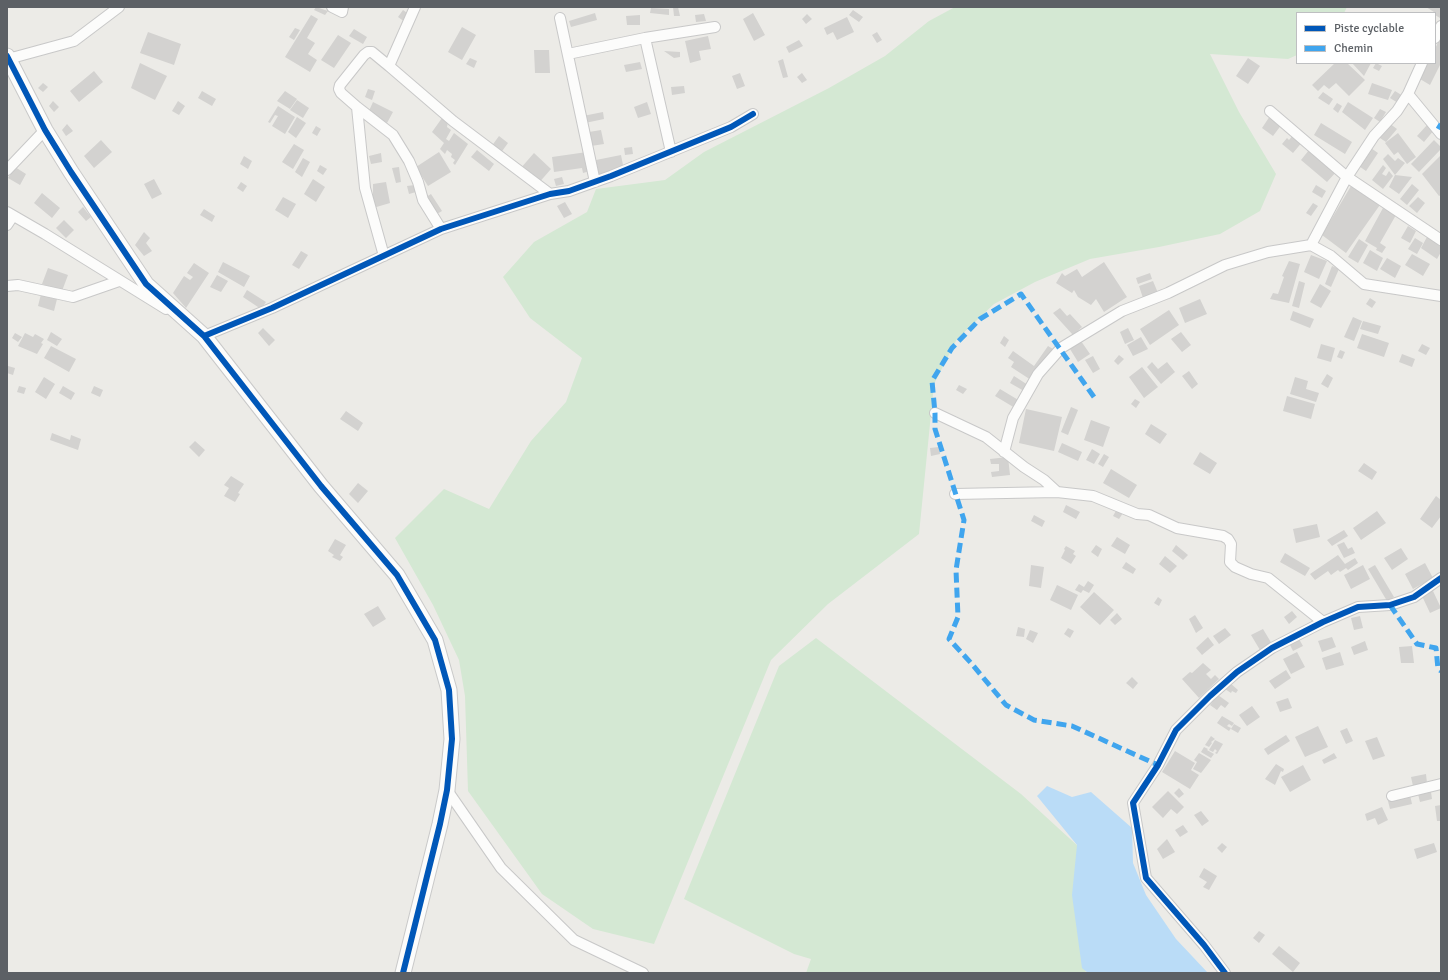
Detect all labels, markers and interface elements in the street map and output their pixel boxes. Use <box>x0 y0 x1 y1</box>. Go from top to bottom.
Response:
legend <box>1296 12 1436 64</box>
text: Piste cyclable <box>1334 21 1404 36</box>
text: Chemin <box>1334 41 1373 56</box>

